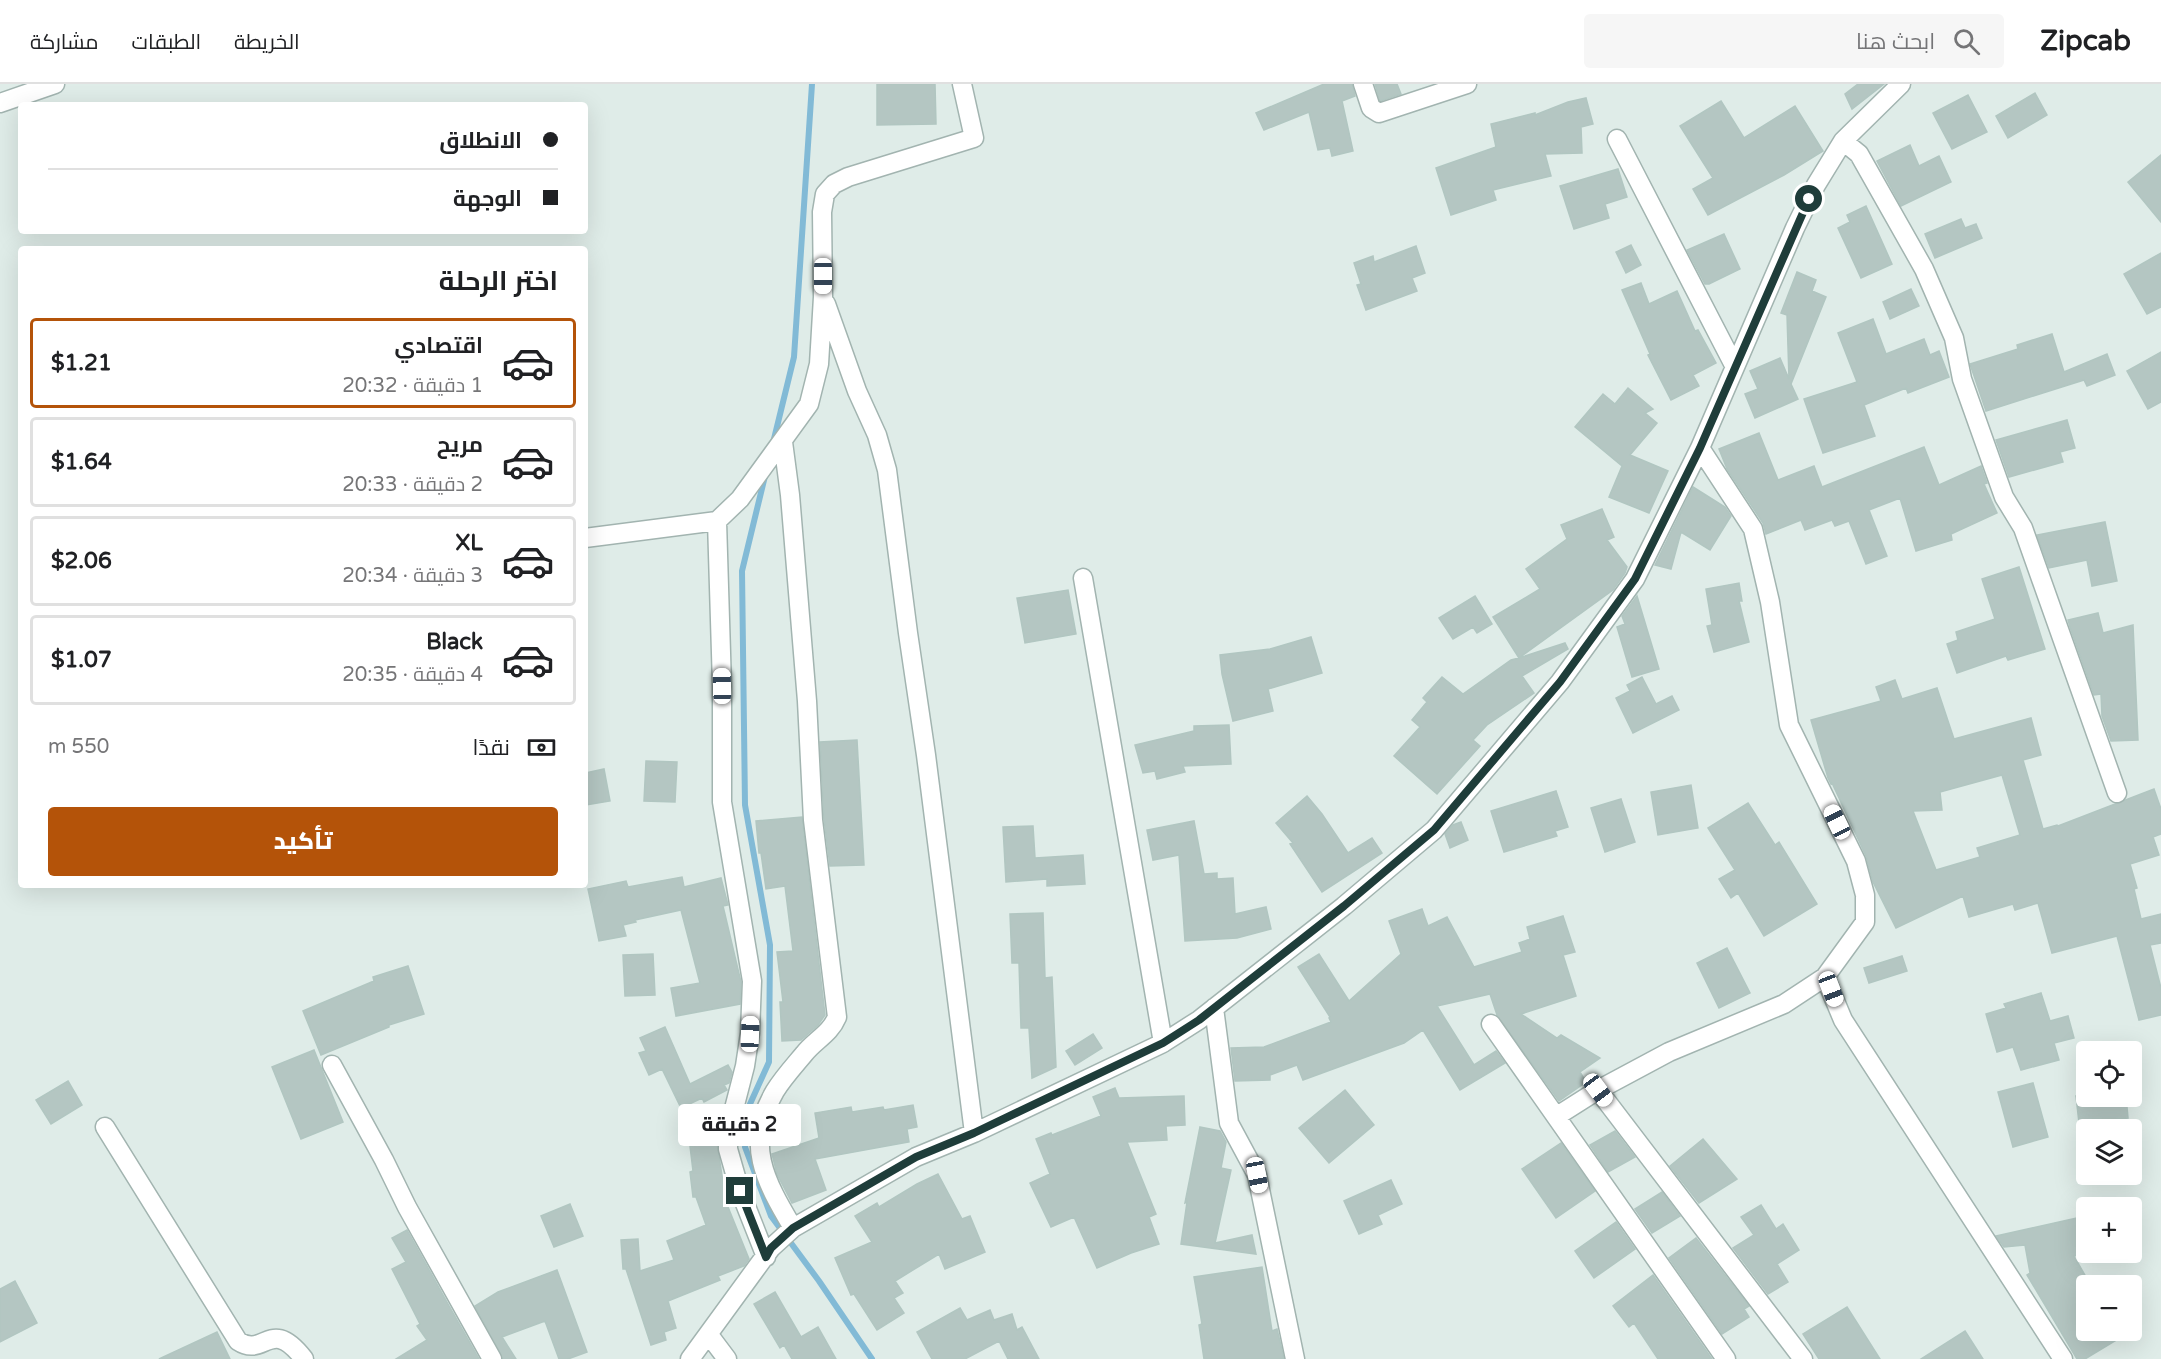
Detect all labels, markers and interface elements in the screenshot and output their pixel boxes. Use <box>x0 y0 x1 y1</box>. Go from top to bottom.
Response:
search box <box>1584 14 2004 68</box>
text: Zipcab <box>2040 24 2131 58</box>
icon: search <box>1950 25 1983 58</box>
text: ابحث هنا <box>1856 29 1935 55</box>
text: مشاركة <box>30 30 99 55</box>
text: الطبقات <box>132 30 201 55</box>
text: الخريطة <box>234 30 300 55</box>
text: الانطلاق <box>439 128 522 154</box>
route start <box>1795 185 1822 212</box>
text: الوجهة <box>453 186 522 212</box>
car <box>814 258 832 294</box>
text: اختر الرحلة <box>439 265 558 298</box>
text: اقتصادي <box>394 333 483 359</box>
icon: car <box>501 336 555 390</box>
text: $1.21 <box>51 350 112 376</box>
text: 1 دقيقة · 20:32 <box>342 374 483 398</box>
text: مريح <box>437 432 483 458</box>
icon: car <box>501 435 555 489</box>
text: $1.64 <box>51 449 112 475</box>
text: 2 دقيقة · 20:33 <box>342 473 483 497</box>
text: XL <box>456 530 483 556</box>
icon: car <box>501 534 555 588</box>
text: $2.06 <box>51 548 112 574</box>
text: 3 دقيقة · 20:34 <box>342 564 483 588</box>
text: Black <box>426 629 483 655</box>
icon: car <box>501 633 555 687</box>
text: $1.07 <box>51 647 112 673</box>
text: 4 دقيقة · 20:35 <box>342 663 483 687</box>
car <box>713 668 731 704</box>
icon: cash <box>525 731 558 764</box>
text: 550 m <box>48 735 109 759</box>
text: نقدًا <box>472 735 510 761</box>
car <box>1821 802 1853 842</box>
button: تأكيد <box>48 807 558 876</box>
car <box>1816 969 1846 1009</box>
car <box>740 1016 760 1052</box>
map controls <box>2076 1041 2142 1341</box>
button: locate <box>2076 1041 2142 1107</box>
car <box>1580 1070 1616 1110</box>
callout: 2 دقيقة <box>678 1104 801 1146</box>
text: 2 دقيقة <box>702 1113 777 1137</box>
button: layers <box>2076 1119 2142 1185</box>
car <box>1245 1156 1269 1194</box>
route end <box>726 1177 753 1204</box>
button: + <box>2076 1197 2142 1263</box>
button: − <box>2076 1275 2142 1341</box>

